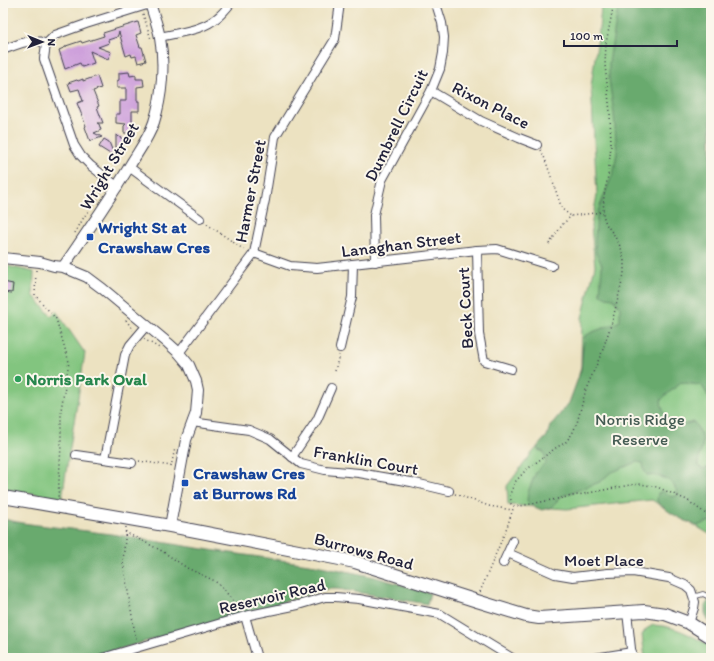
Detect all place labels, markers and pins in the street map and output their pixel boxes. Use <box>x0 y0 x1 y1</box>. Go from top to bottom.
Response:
place label: Wright St at Crawshaw Cres <box>98 217 210 257</box>
marker: Wright St at Crawshaw Cres <box>85 232 95 242</box>
place label: Norris Park Oval <box>26 369 147 389</box>
marker: Norris Park Oval <box>13 374 23 384</box>
place label: Crawshaw Cres at Burrows Rd <box>193 463 305 503</box>
marker: Crawshaw Cres at Burrows Rd <box>180 478 190 488</box>

